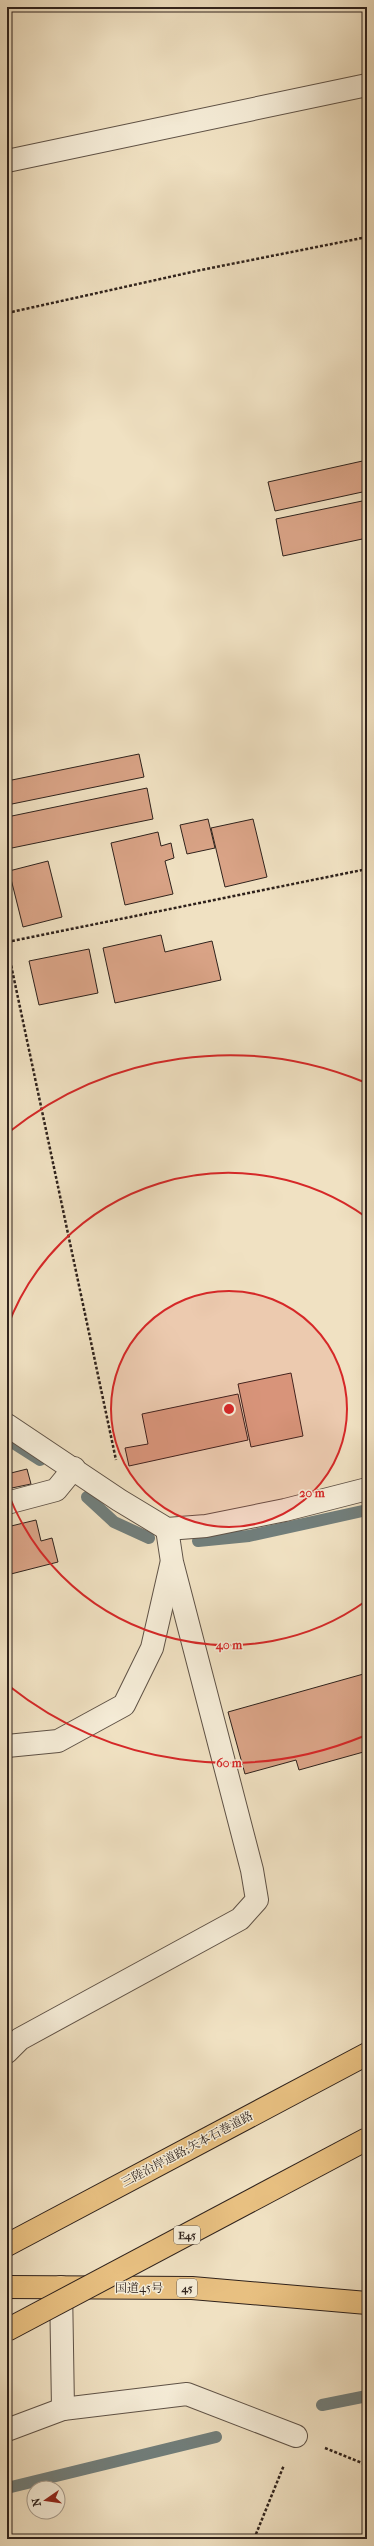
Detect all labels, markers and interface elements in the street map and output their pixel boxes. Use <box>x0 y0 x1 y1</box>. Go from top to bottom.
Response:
centre of rings <box>222 1402 236 1416</box>
text: 20 m <box>299 1486 326 1500</box>
text: 40 m <box>215 1638 243 1653</box>
text: 60 m <box>216 1756 243 1770</box>
street label: 三陸沿岸道路;矢本石巻道路 <box>119 2108 255 2190</box>
road number: E45 <box>174 2226 200 2244</box>
road number: 45 <box>177 2279 197 2297</box>
street label: 国道45号 <box>115 2281 163 2295</box>
north arrow <box>26 2480 66 2520</box>
text: N <box>29 2496 44 2508</box>

